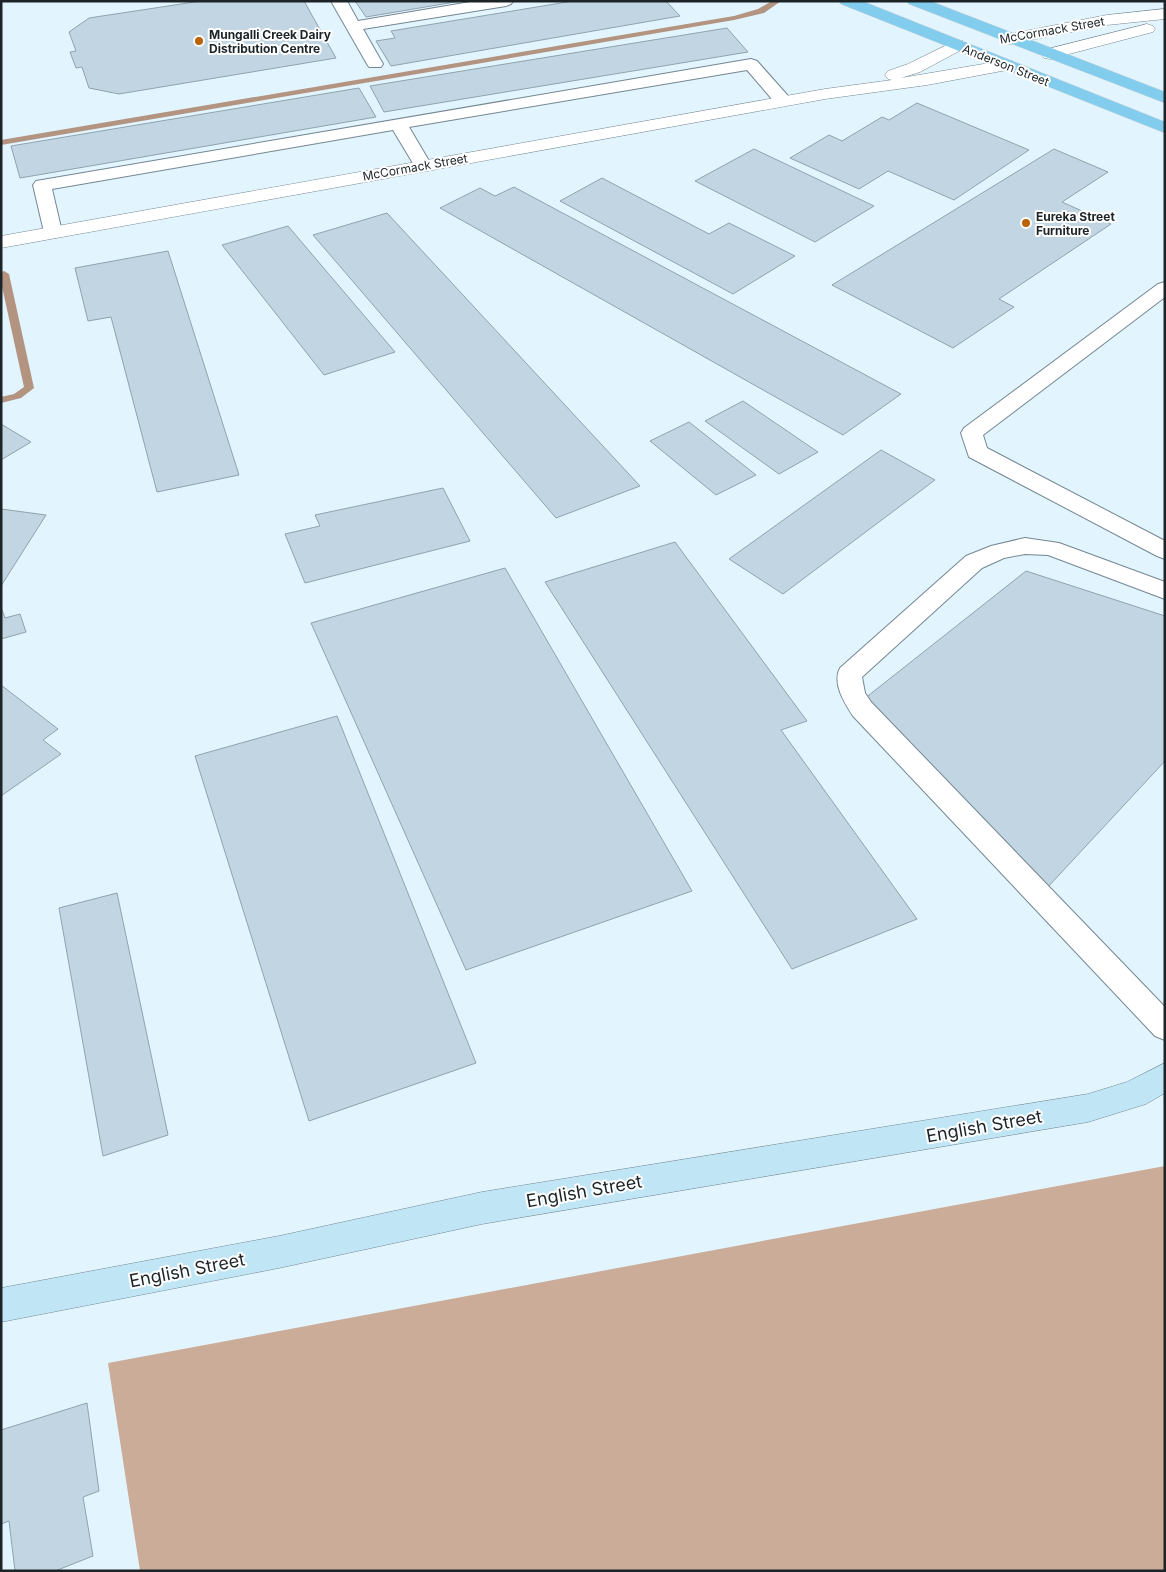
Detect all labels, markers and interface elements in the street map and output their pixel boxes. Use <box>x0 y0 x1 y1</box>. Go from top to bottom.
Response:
street label: McCormack Street <box>998 13 1106 47</box>
place label: Mungalli Creek Dairy Distribution Centre <box>209 27 332 56</box>
marker: Mungalli Creek Dairy Distribution Centre <box>193 35 205 47</box>
street label: Anderson Street <box>960 41 1052 89</box>
street label: McCormack Street <box>361 150 469 184</box>
place label: Eureka Street Furniture <box>1036 209 1115 238</box>
marker: Eureka Street Furniture <box>1020 217 1032 229</box>
street label: English Street <box>924 1105 1044 1147</box>
street label: English Street <box>524 1170 644 1212</box>
street label: English Street <box>127 1248 247 1291</box>

